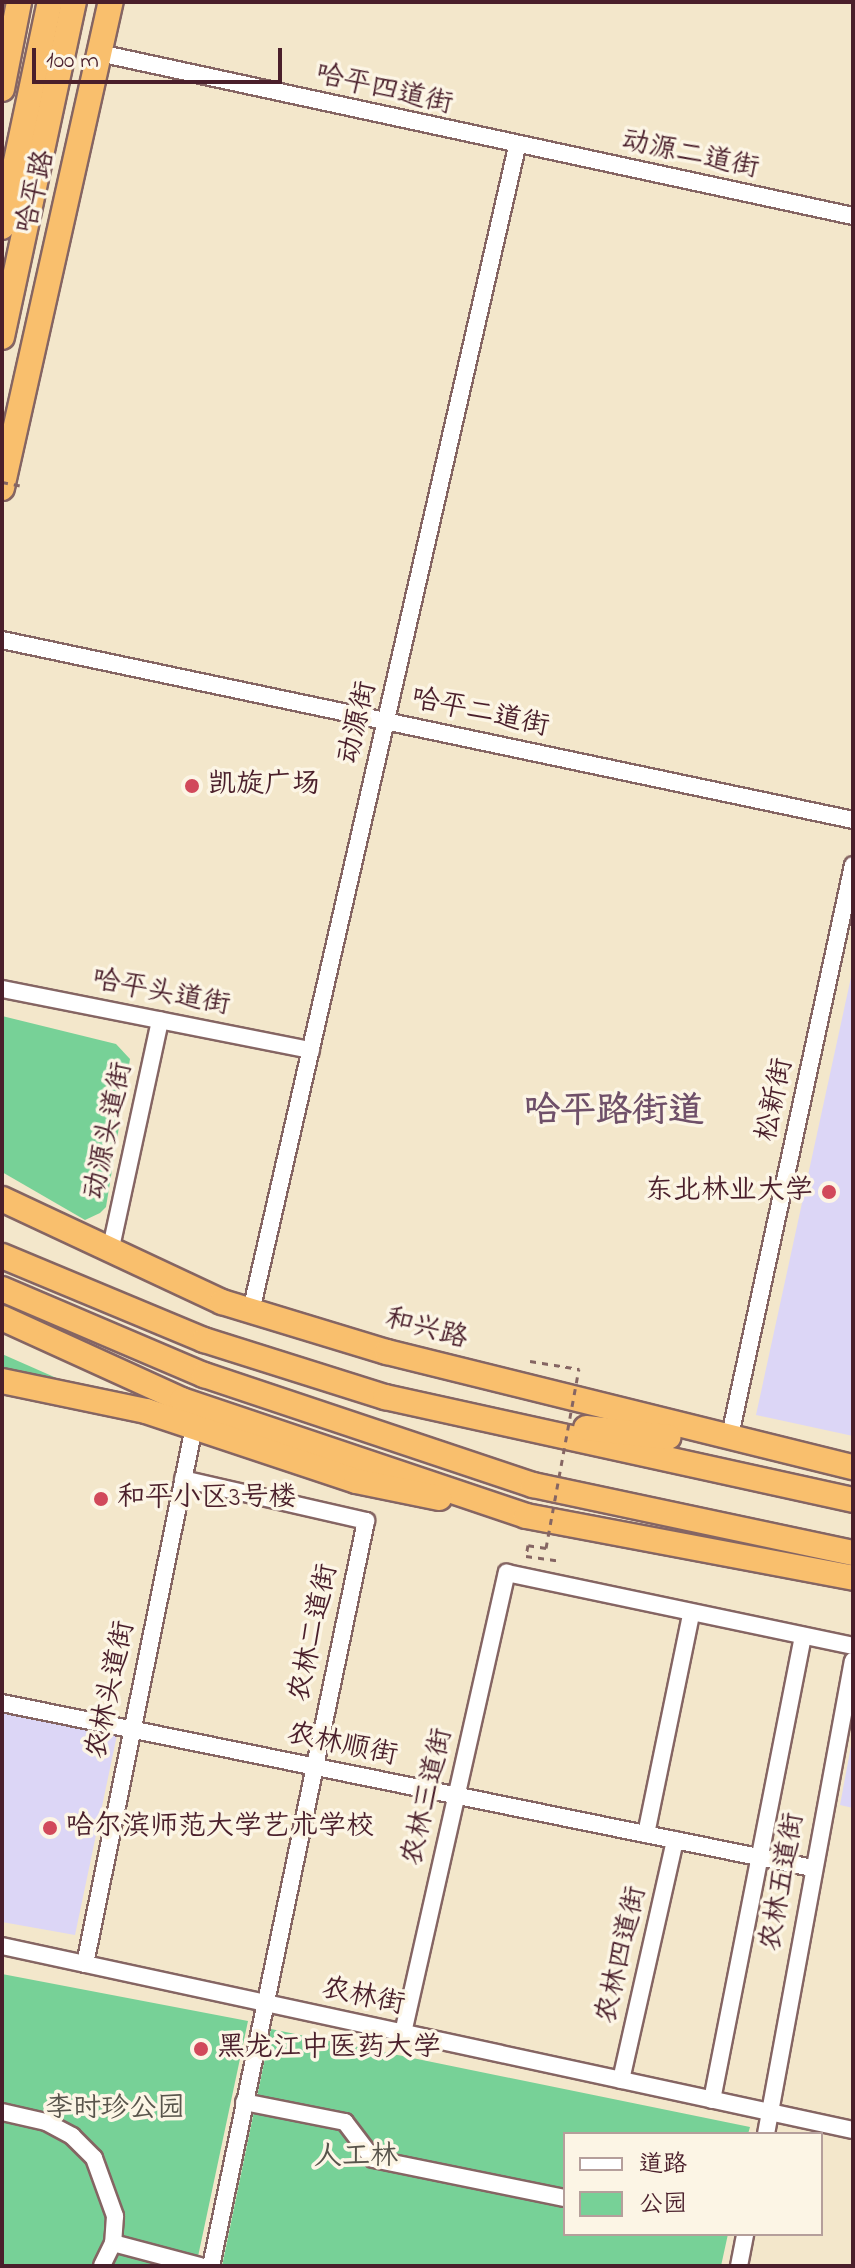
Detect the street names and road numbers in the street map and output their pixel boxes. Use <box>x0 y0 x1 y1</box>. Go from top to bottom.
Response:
street label: 哈平四道街 <box>312 59 456 123</box>
street label: 动源二道街 <box>618 125 762 187</box>
street label: 哈平路 <box>11 147 63 237</box>
street label: 动源街 <box>333 678 385 768</box>
street label: 哈平二道街 <box>408 683 552 745</box>
street label: 哈平头道街 <box>89 964 233 1024</box>
street label: 松新街 <box>751 1055 801 1145</box>
street label: 动源头道街 <box>79 1059 141 1203</box>
street label: 和兴路 <box>381 1303 471 1357</box>
street label: 农林二道街 <box>284 1561 346 1705</box>
street label: 农林头道街 <box>81 1618 143 1762</box>
street label: 农林顺街 <box>284 1718 400 1774</box>
street label: 农林三道街 <box>397 1725 461 1869</box>
street label: 农林五道街 <box>755 1810 813 1954</box>
street label: 农林四道街 <box>591 1883 655 2027</box>
street label: 农林街 <box>318 1973 408 2023</box>

